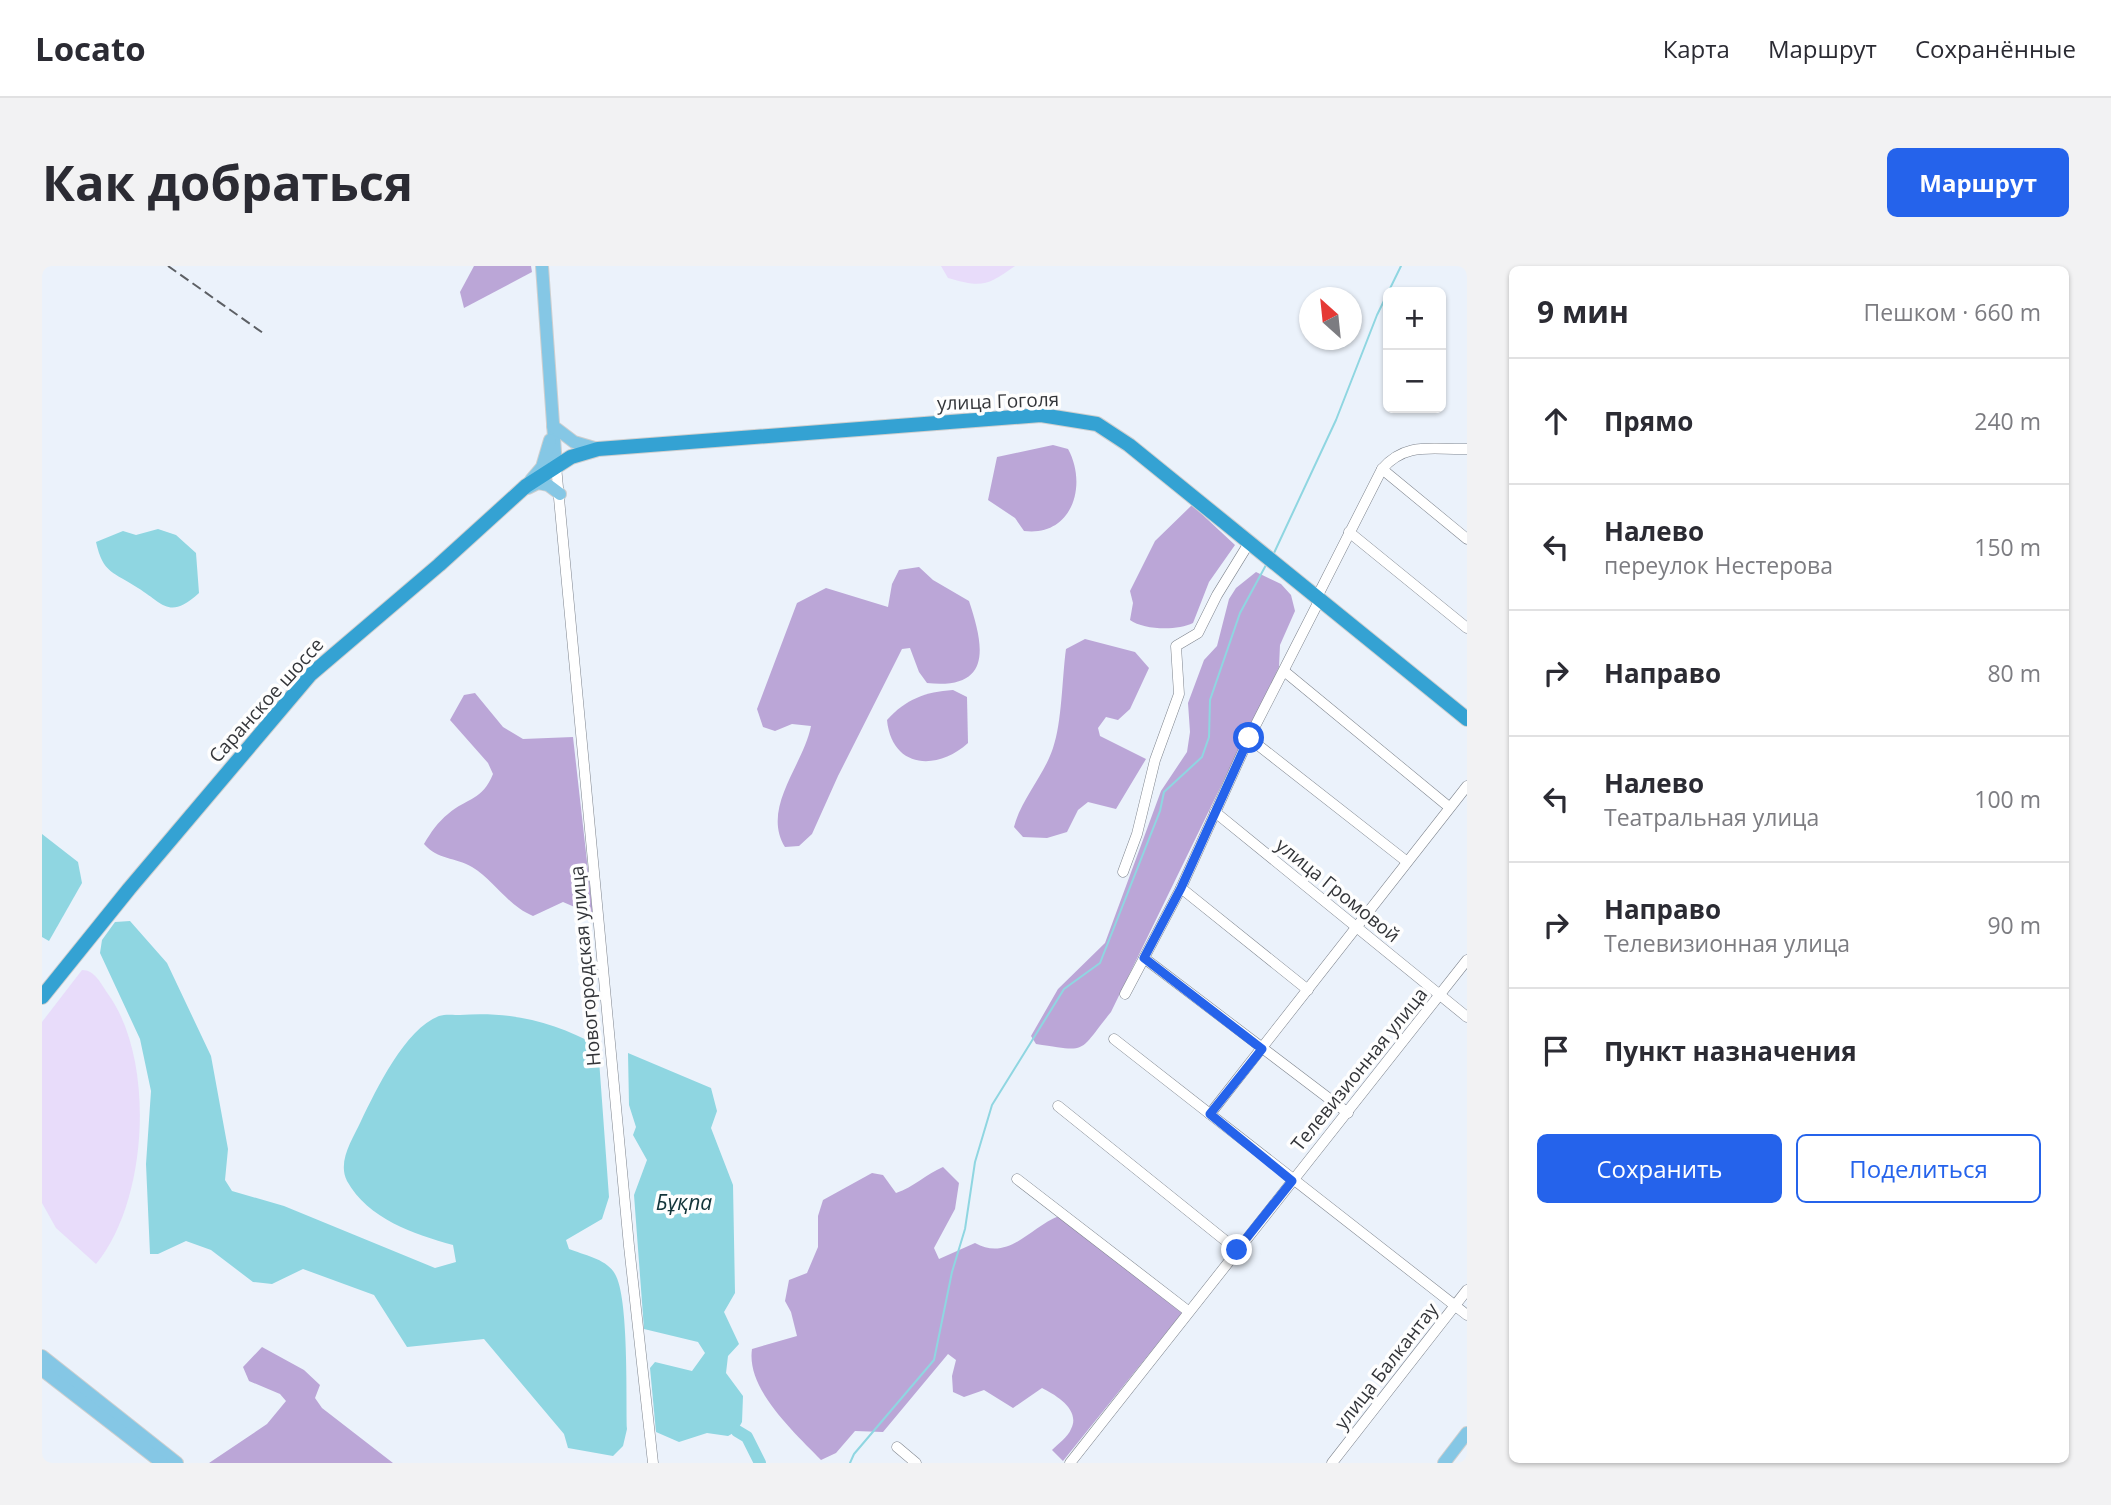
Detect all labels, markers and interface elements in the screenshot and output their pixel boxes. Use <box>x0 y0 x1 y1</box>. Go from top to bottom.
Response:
text: Locato <box>35 26 146 71</box>
text: Карта <box>1663 32 1730 65</box>
text: Маршрут <box>1768 32 1877 65</box>
text: Сохранённые <box>1915 32 2076 65</box>
button: Маршрут <box>1887 148 2069 217</box>
text: Как добраться <box>42 149 413 215</box>
north arrow <box>1299 287 1362 350</box>
map controls <box>1383 287 1446 413</box>
button: + <box>1383 287 1446 350</box>
text: 9 мин <box>1537 291 1629 332</box>
text: Пешком · 660 m <box>1864 296 2041 328</box>
button: − <box>1383 350 1446 413</box>
street label: улица Гоголя <box>936 386 1060 416</box>
icon: ahead <box>1537 402 1575 440</box>
text: Прямо <box>1604 403 1693 439</box>
text: 240 m <box>1974 405 2041 437</box>
text: Налево <box>1604 513 1704 549</box>
icon: left <box>1537 528 1575 566</box>
text: 150 m <box>1974 531 2041 563</box>
text: переулок Нестерова <box>1604 549 1833 581</box>
street label: Саранское шоссе <box>203 632 329 768</box>
icon: right <box>1537 654 1575 692</box>
text: Направо <box>1604 655 1721 691</box>
text: 80 m <box>1987 657 2041 689</box>
route start <box>1233 722 1264 753</box>
text: Налево <box>1604 765 1704 801</box>
icon: left <box>1537 780 1575 818</box>
text: 100 m <box>1974 783 2041 815</box>
text: Театральная улица <box>1604 801 1819 833</box>
street label: улица Громовой <box>1271 832 1405 948</box>
street label: Новогородская улица <box>563 865 607 1067</box>
text: Направо <box>1604 891 1721 927</box>
icon: right <box>1537 906 1575 944</box>
text: 90 m <box>1987 909 2041 941</box>
text: Телевизионная улица <box>1604 927 1850 959</box>
street label: Телевизионная улица <box>1285 982 1433 1156</box>
icon: arrive <box>1537 1032 1575 1070</box>
text: Пункт назначения <box>1604 1033 1857 1069</box>
button: Сохранить <box>1537 1134 1782 1203</box>
button: Поделиться <box>1796 1134 2041 1203</box>
water label: Бұқпа <box>656 1188 712 1216</box>
route end <box>1221 1234 1252 1265</box>
street label: улица Балкантау <box>1328 1297 1444 1435</box>

